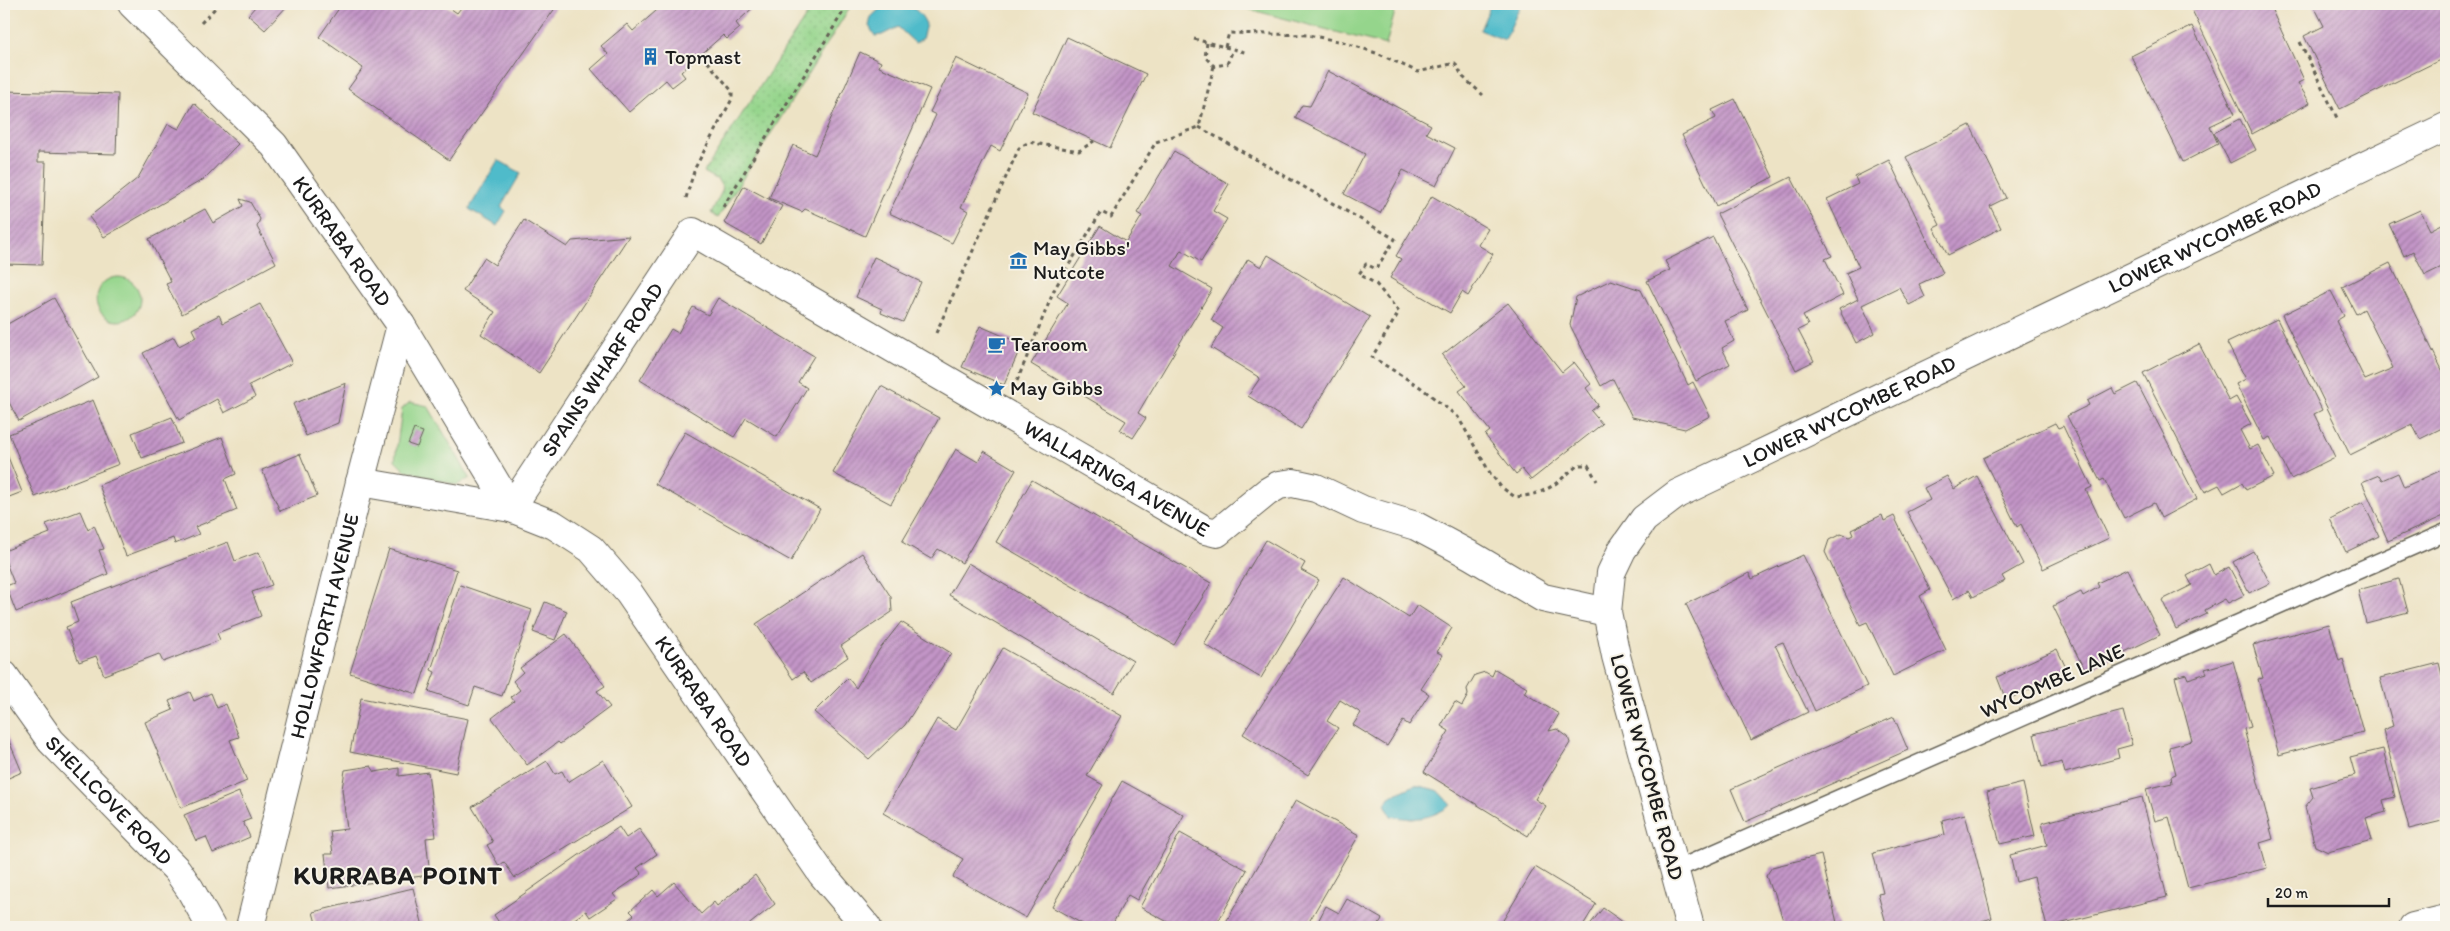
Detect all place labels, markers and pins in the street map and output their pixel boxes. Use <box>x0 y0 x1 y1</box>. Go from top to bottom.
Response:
place label: Topmast <box>665 44 741 69</box>
building icon: Topmast <box>641 47 661 67</box>
place label: May Gibbs' Nutcote <box>1033 235 1130 284</box>
museum icon: May Gibbs' Nutcote <box>1009 250 1029 270</box>
place label: Tearoom <box>1011 331 1088 356</box>
cafe icon: Tearoom <box>987 334 1007 354</box>
place label: May Gibbs <box>1010 375 1103 400</box>
place icon: May Gibbs <box>986 378 1006 398</box>

